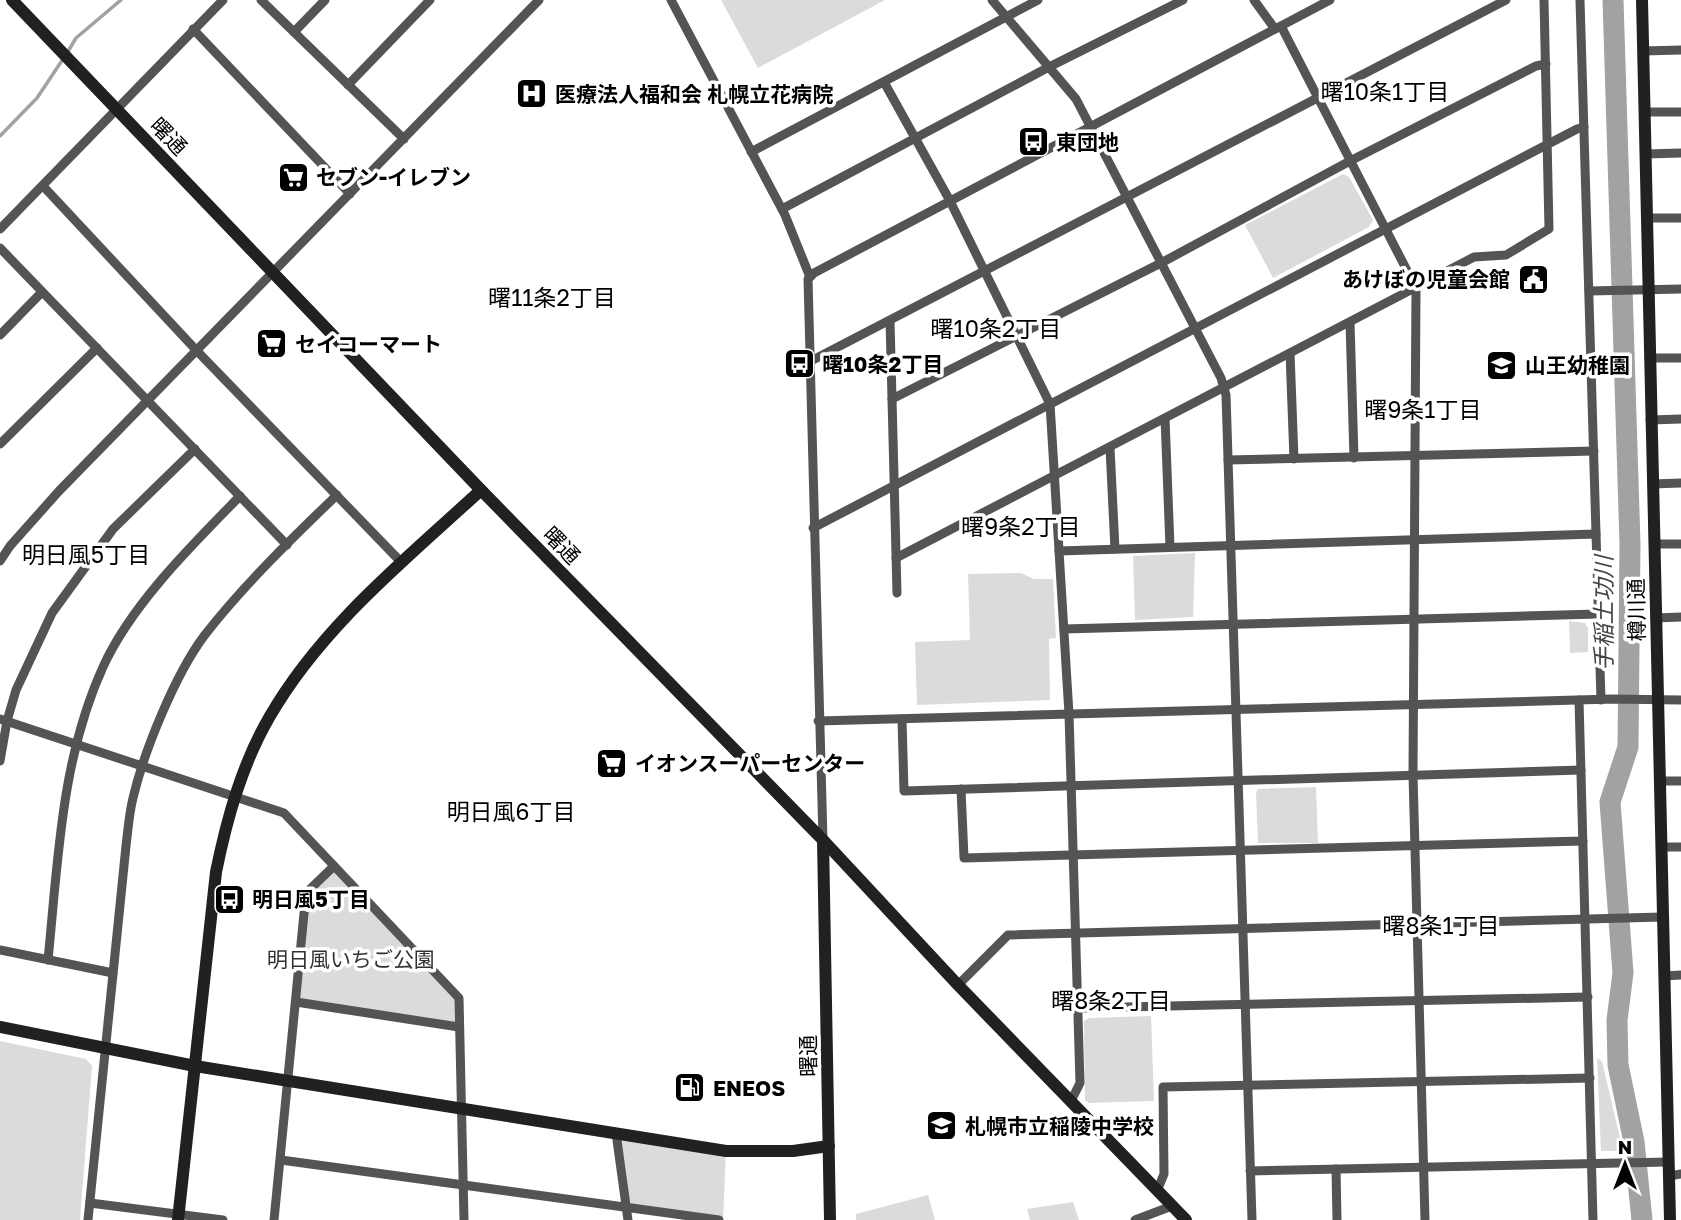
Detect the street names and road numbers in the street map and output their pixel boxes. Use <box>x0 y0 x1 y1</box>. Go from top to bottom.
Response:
street label: 曙通 <box>145 112 193 160</box>
street label: 曙通 <box>538 521 586 569</box>
street label: 樽川通 <box>1622 578 1650 642</box>
street label: 曙通 <box>795 1035 821 1077</box>

